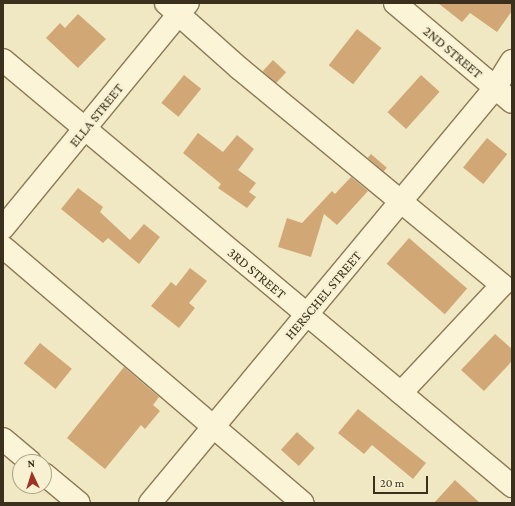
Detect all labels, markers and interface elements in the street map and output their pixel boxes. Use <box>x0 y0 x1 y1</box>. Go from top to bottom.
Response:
street label: 2ND STREET <box>420 22 486 82</box>
street label: ELLA STREET <box>65 80 127 150</box>
street label: 3RD STREET <box>224 244 290 302</box>
street label: HERSCHEL STREET <box>281 247 365 343</box>
north arrow <box>12 454 52 494</box>
text: N <box>27 457 35 469</box>
scale bar <box>375 468 430 494</box>
text: 20 m <box>380 476 404 490</box>

